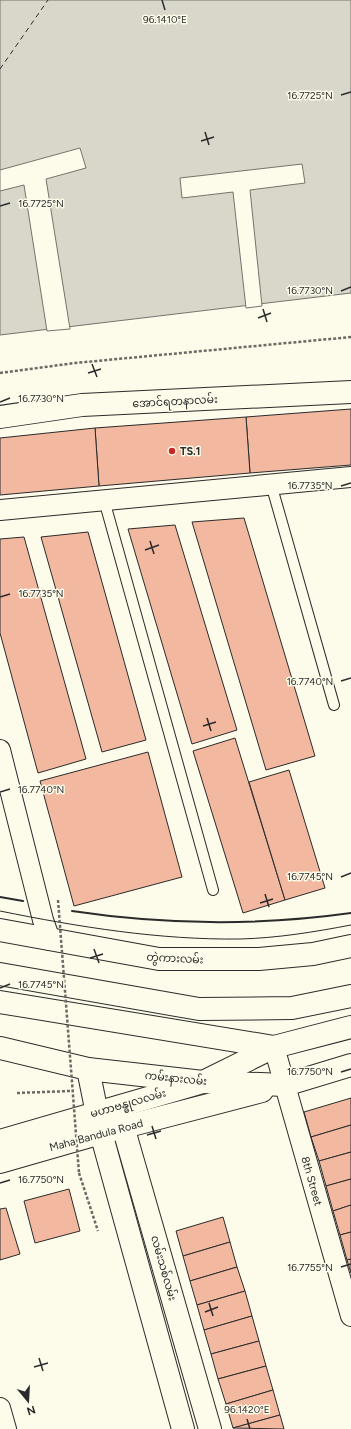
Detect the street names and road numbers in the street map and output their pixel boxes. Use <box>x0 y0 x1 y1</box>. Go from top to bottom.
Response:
street label: အောင်ရတနာလမ်း <box>132 392 218 412</box>
street label: တွဲကားလမ်း <box>146 950 204 968</box>
street label: ကမ်းနားလမ်း <box>144 1068 208 1090</box>
street label: မဟာဗန္ဓုလလမ်း <box>89 1085 168 1123</box>
street label: Maha Bandula Road <box>48 1117 144 1154</box>
street label: 8th Street <box>298 1155 325 1207</box>
street label: လမ်းသစ်လမ်း <box>148 1234 180 1302</box>

